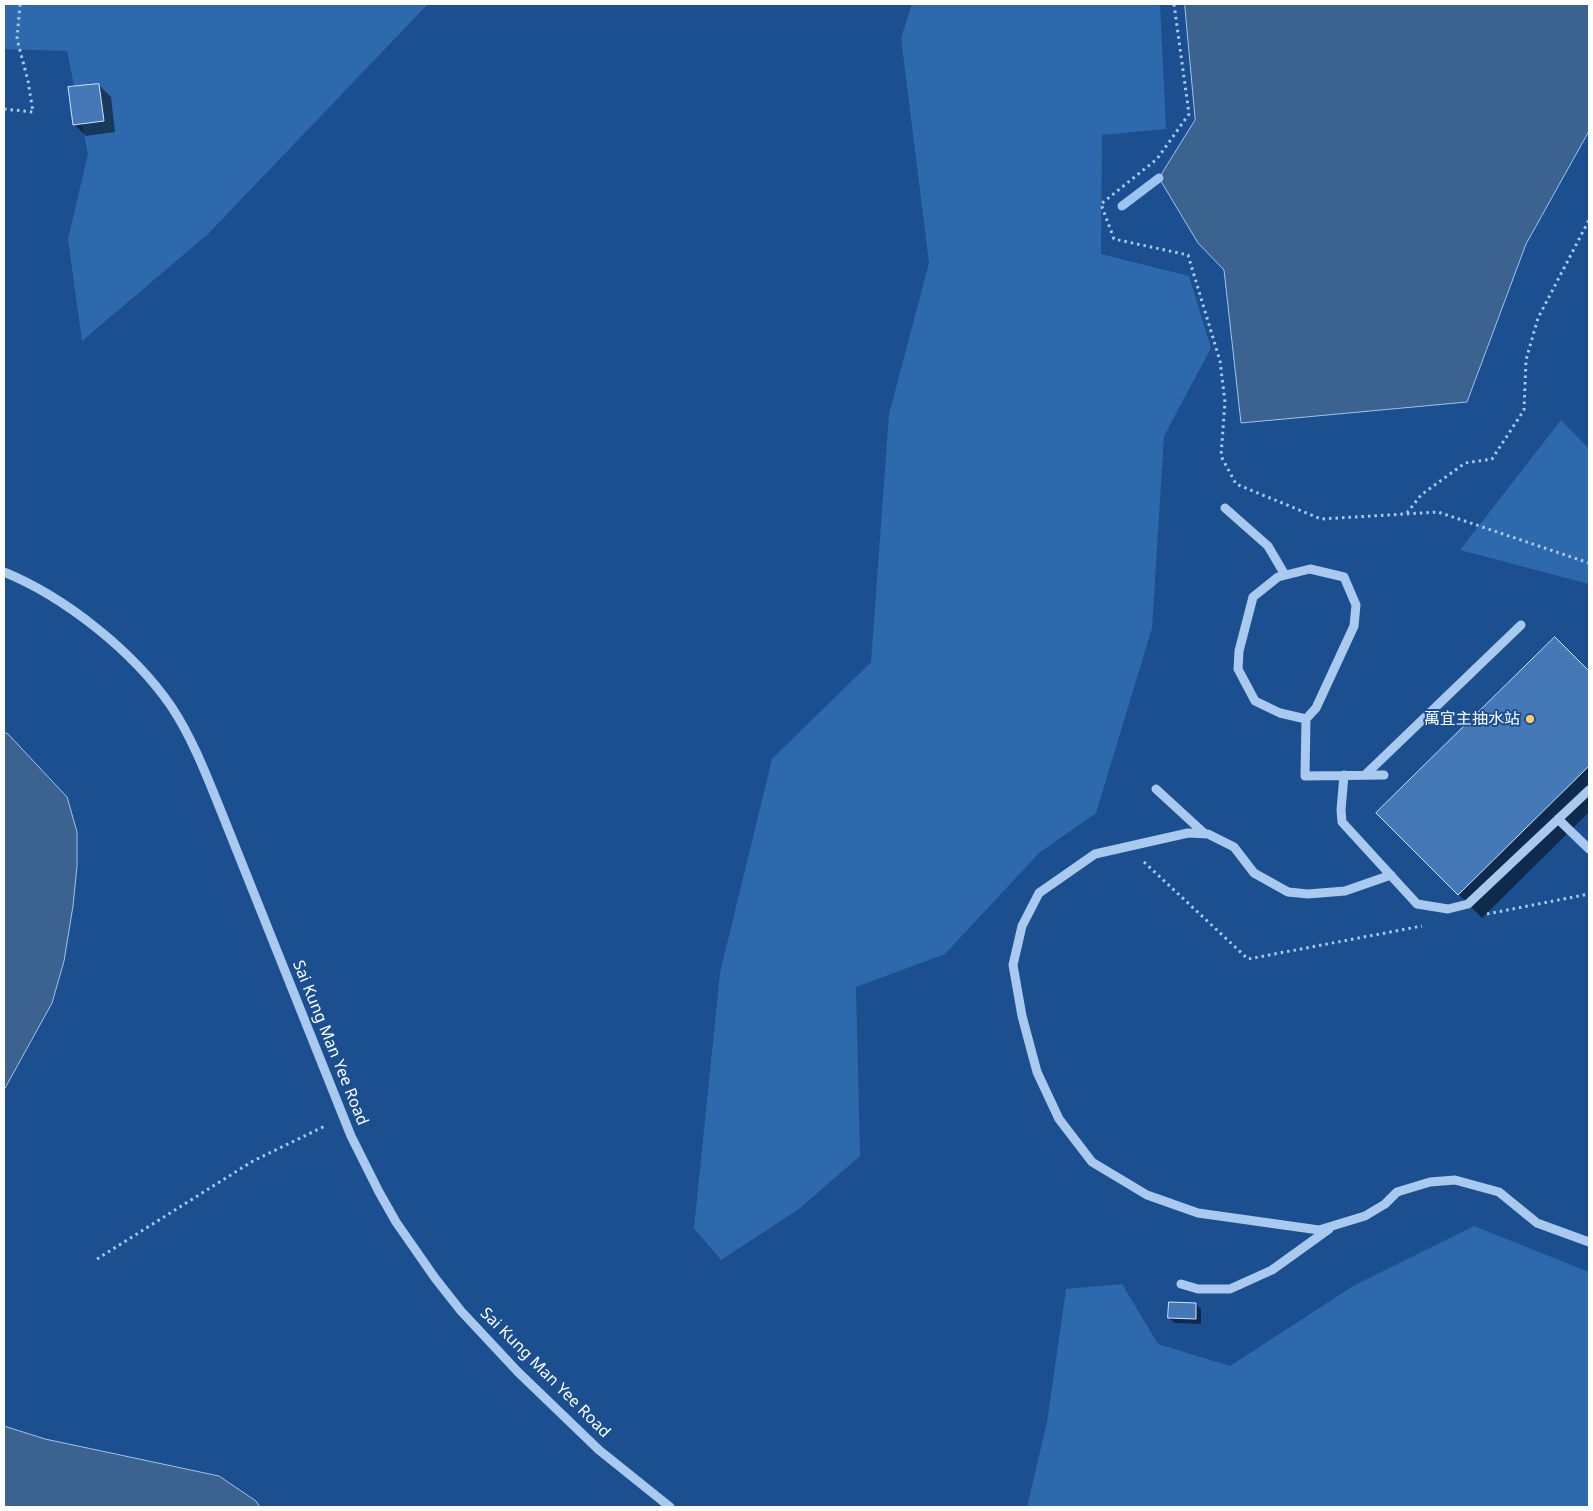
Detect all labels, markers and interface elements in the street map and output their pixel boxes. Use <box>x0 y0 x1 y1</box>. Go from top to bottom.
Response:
place label: 萬宜主抽水站 <box>1424 709 1520 729</box>
marker: 萬宜主抽水站 <box>1524 713 1536 725</box>
street label: Sai Kung Man Yee Road <box>288 958 372 1128</box>
street label: Sai Kung Man Yee Road <box>476 1304 614 1442</box>

